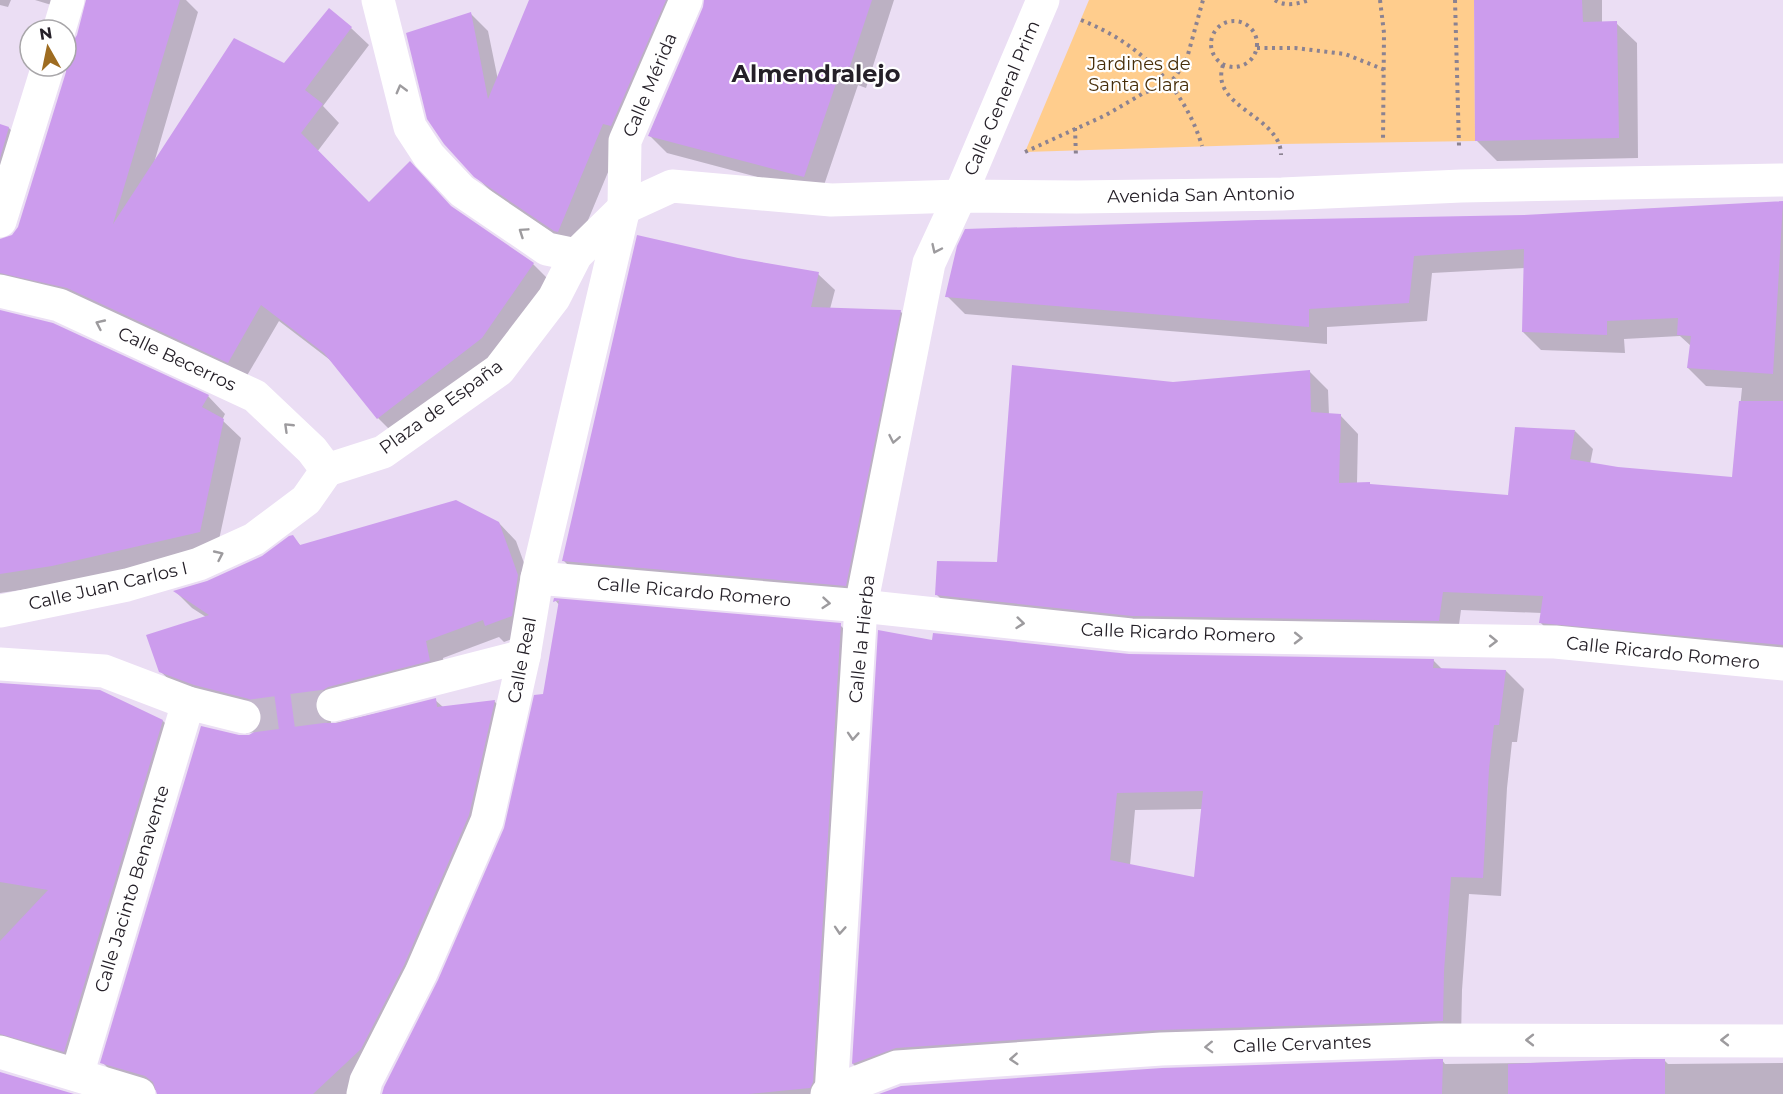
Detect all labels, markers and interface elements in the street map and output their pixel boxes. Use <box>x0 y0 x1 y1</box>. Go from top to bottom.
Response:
street label: Calle General Prim <box>959 17 1045 179</box>
north arrow <box>18 18 78 78</box>
text: N <box>38 23 54 44</box>
street label: Calle Mérida <box>618 29 682 141</box>
park label: Jardines de Santa Clara <box>1086 53 1191 96</box>
district label: Almendralejo <box>731 59 900 88</box>
one-way arrow <box>395 85 408 95</box>
street label: Avenida San Antonio <box>1107 182 1295 208</box>
one-way arrow <box>519 228 529 240</box>
one-way arrow <box>931 243 943 254</box>
one-way arrow <box>96 319 107 331</box>
street label: Calle Becerros <box>114 322 240 396</box>
street label: Plaza de España <box>375 355 507 459</box>
one-way arrow <box>284 423 294 434</box>
one-way arrow <box>888 434 901 444</box>
one-way arrow <box>212 550 223 562</box>
street label: Calle Juan Carlos I <box>26 557 190 615</box>
street label: Calle Ricardo Romero <box>596 573 792 611</box>
street label: Calle la Hierba <box>844 574 880 704</box>
one-way arrow <box>821 596 830 609</box>
street label: Calle Real <box>503 615 541 705</box>
one-way arrow <box>1015 616 1024 629</box>
street label: Calle Ricardo Romero <box>1080 619 1276 647</box>
one-way arrow <box>1294 632 1303 644</box>
street label: Calle Ricardo Romero <box>1565 632 1761 674</box>
one-way arrow <box>1489 635 1498 647</box>
one-way arrow <box>846 731 859 740</box>
street label: Calle Jacinto Benavente <box>90 783 174 995</box>
one-way arrow <box>834 926 847 935</box>
street label: Calle Cervantes <box>1233 1031 1372 1057</box>
one-way arrow <box>1525 1034 1534 1046</box>
one-way arrow <box>1720 1034 1729 1046</box>
one-way arrow <box>1204 1041 1213 1053</box>
one-way arrow <box>1009 1052 1019 1065</box>

